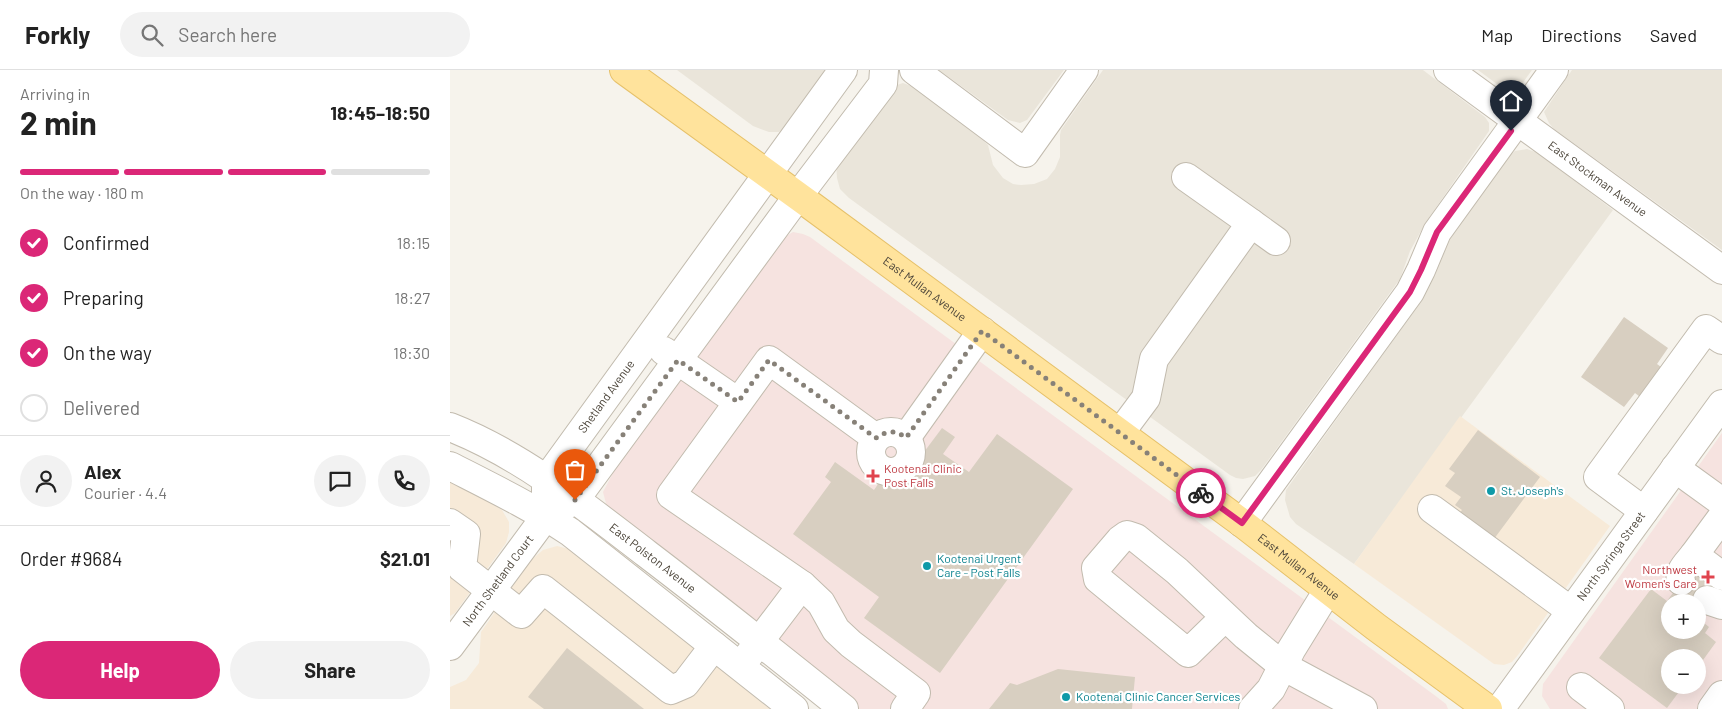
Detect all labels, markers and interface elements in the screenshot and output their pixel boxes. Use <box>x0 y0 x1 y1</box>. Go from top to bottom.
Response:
search box <box>120 12 470 57</box>
text: Forkly <box>25 20 90 49</box>
icon: search <box>138 21 166 49</box>
text: Search here <box>178 23 277 46</box>
text: Map <box>1481 24 1513 46</box>
text: Directions <box>1541 24 1622 46</box>
text: Saved <box>1650 24 1697 46</box>
pin <box>1490 80 1532 131</box>
text: Arriving in <box>20 84 90 103</box>
icon: home <box>1497 87 1525 115</box>
text: 18:45–18:50 <box>330 101 430 124</box>
text: 2 min <box>20 103 97 141</box>
street label: East Stockman Avenue <box>1546 137 1650 219</box>
text: On the way · 180 m <box>20 183 144 202</box>
icon: check <box>20 229 48 257</box>
text: Confirmed <box>63 231 150 254</box>
text: 18:15 <box>397 233 430 252</box>
street label: East Mullan Avenue <box>881 253 969 324</box>
icon: check <box>20 284 48 312</box>
text: Preparing <box>63 286 144 309</box>
text: 18:27 <box>394 288 430 307</box>
icon: check <box>20 339 48 367</box>
text: On the way <box>63 341 152 364</box>
text: 18:30 <box>393 343 430 362</box>
street label: Shetland Avenue <box>575 357 637 435</box>
text: Delivered <box>63 396 140 419</box>
pin <box>554 449 596 500</box>
button: person <box>20 455 72 507</box>
button: chat <box>314 455 366 507</box>
button: phone <box>378 455 430 507</box>
icon: bag <box>561 456 589 484</box>
text: Alex <box>84 460 122 483</box>
place label: Kootenai Clinic Post Falls <box>884 461 962 489</box>
courier <box>1176 468 1226 518</box>
marker: Kootenai Clinic Post Falls <box>866 469 880 483</box>
icon: bike <box>1187 479 1215 507</box>
text: Courier · 4.4 <box>84 483 167 502</box>
place label: St. Joseph's <box>1501 483 1564 497</box>
marker: St. Joseph's <box>1485 485 1497 497</box>
street label: North Syringa Street <box>1573 508 1647 603</box>
street label: East Polston Avenue <box>607 520 699 595</box>
street label: East Mullan Avenue <box>1256 530 1343 602</box>
street label: North Shetland Court <box>459 532 536 629</box>
text: Order #9684 <box>20 547 122 570</box>
text: $21.01 <box>380 547 430 570</box>
place label: Kootenai Urgent Care - Post Falls <box>937 551 1021 579</box>
marker: Kootenai Urgent Care - Post Falls <box>921 560 933 572</box>
place label: Northwest Women's Care <box>1625 562 1697 590</box>
marker: Northwest Women's Care <box>1701 570 1715 584</box>
map controls <box>1661 594 1706 694</box>
button: + <box>1661 594 1706 639</box>
button: Help <box>20 641 220 699</box>
button: Share <box>230 641 430 699</box>
button: − <box>1661 649 1706 694</box>
place label: Kootenai Clinic Cancer Services <box>1076 689 1241 703</box>
marker: Kootenai Clinic Cancer Services <box>1060 691 1072 703</box>

